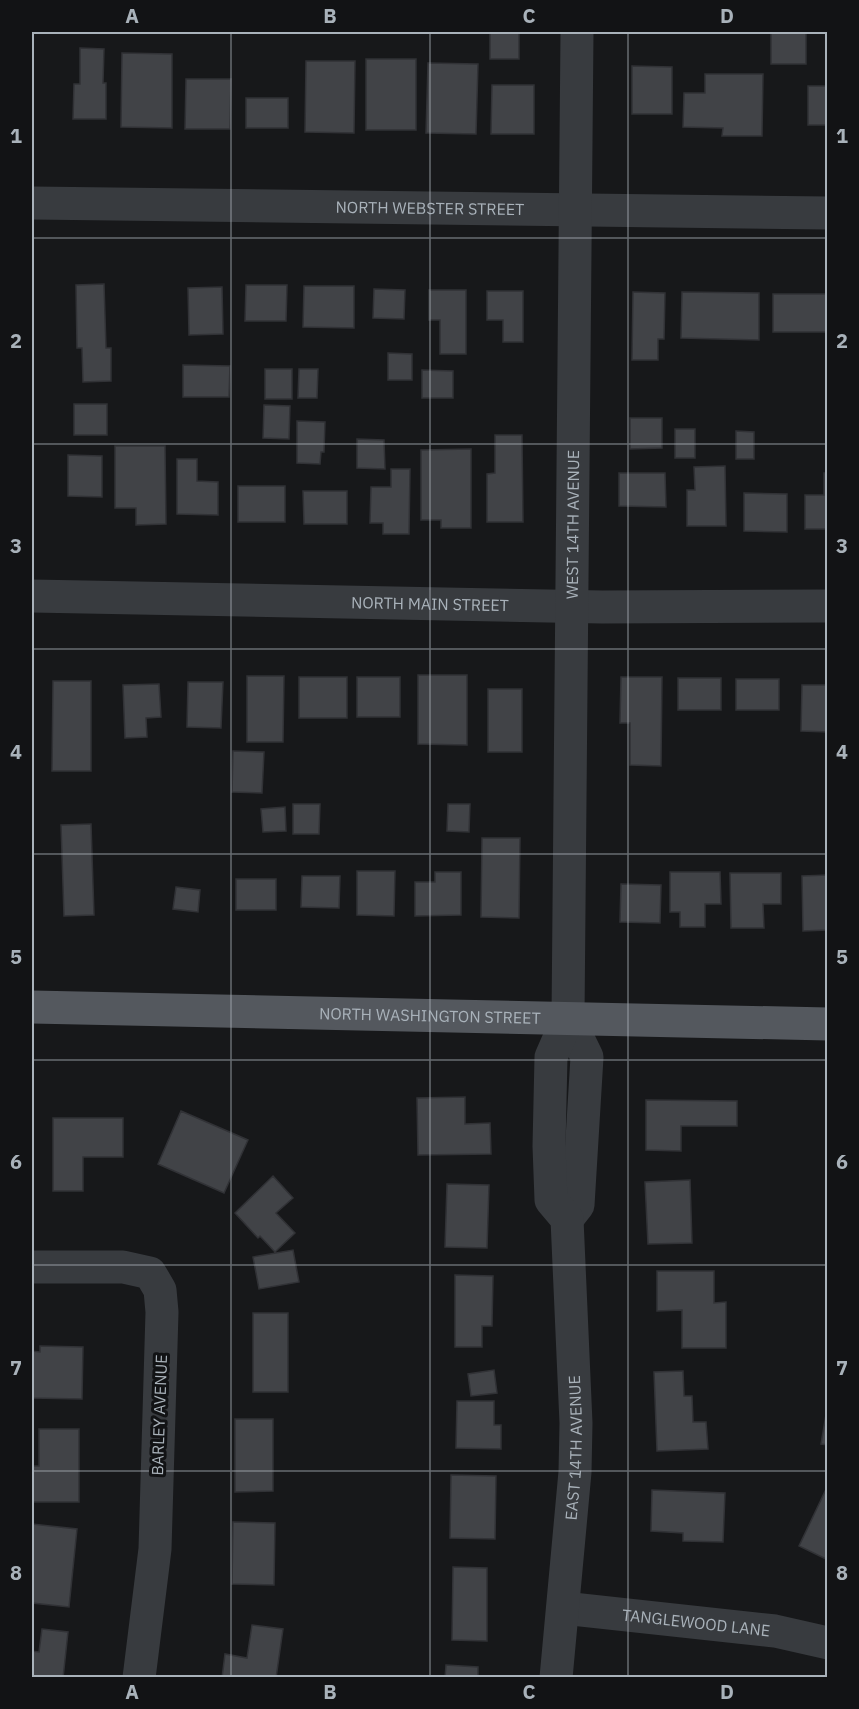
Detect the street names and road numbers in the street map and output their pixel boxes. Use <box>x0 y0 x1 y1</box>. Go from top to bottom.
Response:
street label: NORTH WEBSTER STREET <box>335 197 524 219</box>
street label: WEST 14TH AVENUE <box>562 450 583 599</box>
street label: NORTH MAIN STREET <box>351 592 509 615</box>
street label: NORTH WASHINGTON STREET <box>319 1003 541 1028</box>
street label: BARLEY AVENUE <box>147 1354 171 1476</box>
street label: EAST 14TH AVENUE <box>561 1375 586 1521</box>
street label: TANGLEWOOD LANE <box>621 1604 771 1640</box>

